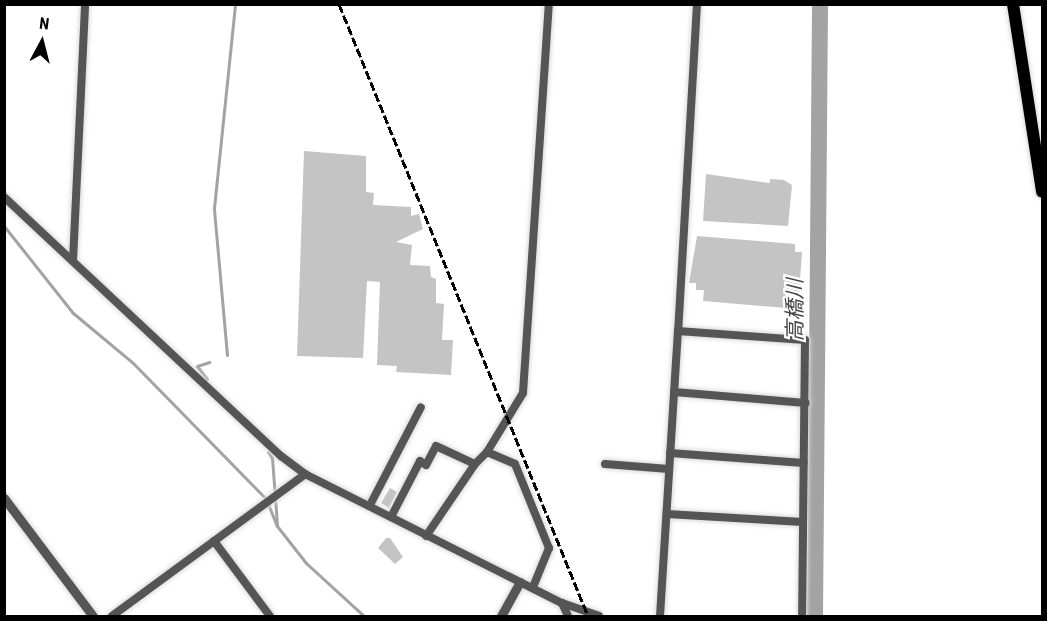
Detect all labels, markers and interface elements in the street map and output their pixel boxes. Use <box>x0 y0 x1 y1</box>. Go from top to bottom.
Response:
north arrow <box>12 12 72 72</box>
text: N <box>38 14 50 34</box>
water label: 高橋川 <box>782 279 808 341</box>

